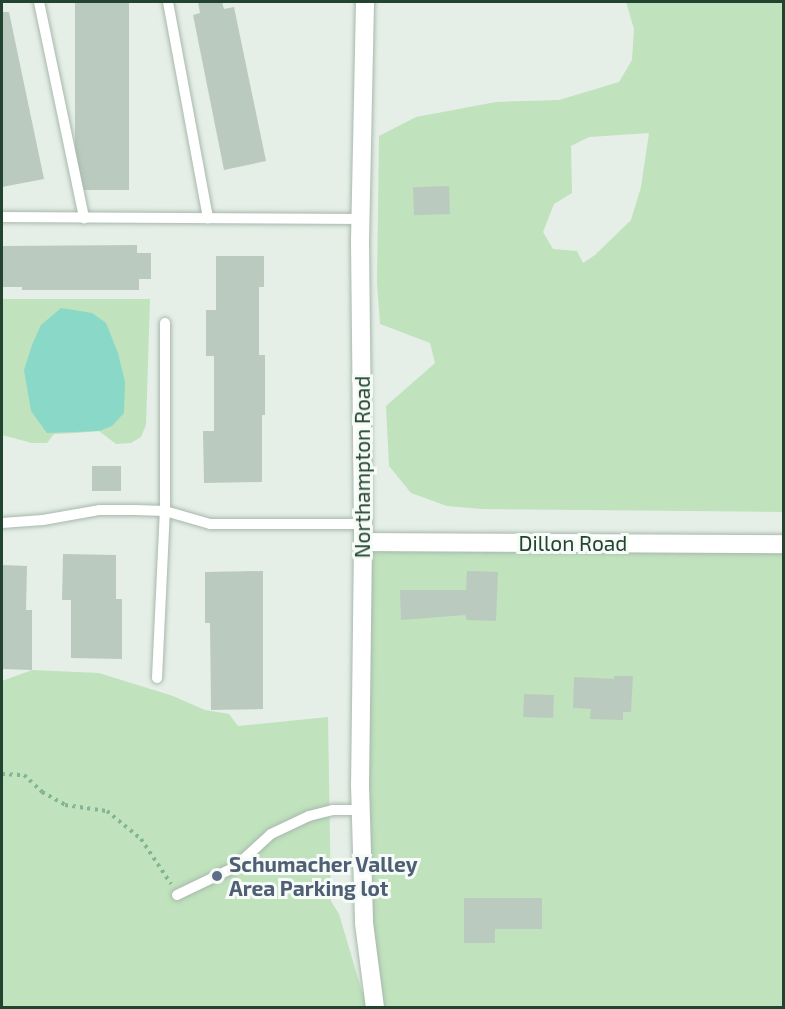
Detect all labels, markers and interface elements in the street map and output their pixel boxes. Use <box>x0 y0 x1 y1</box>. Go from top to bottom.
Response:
street label: Northampton Road <box>349 376 375 558</box>
street label: Dillon Road <box>519 530 627 556</box>
place label: Schumacher Valley Area Parking lot <box>229 851 418 901</box>
marker: Schumacher Valley Area Parking lot <box>210 869 224 883</box>

